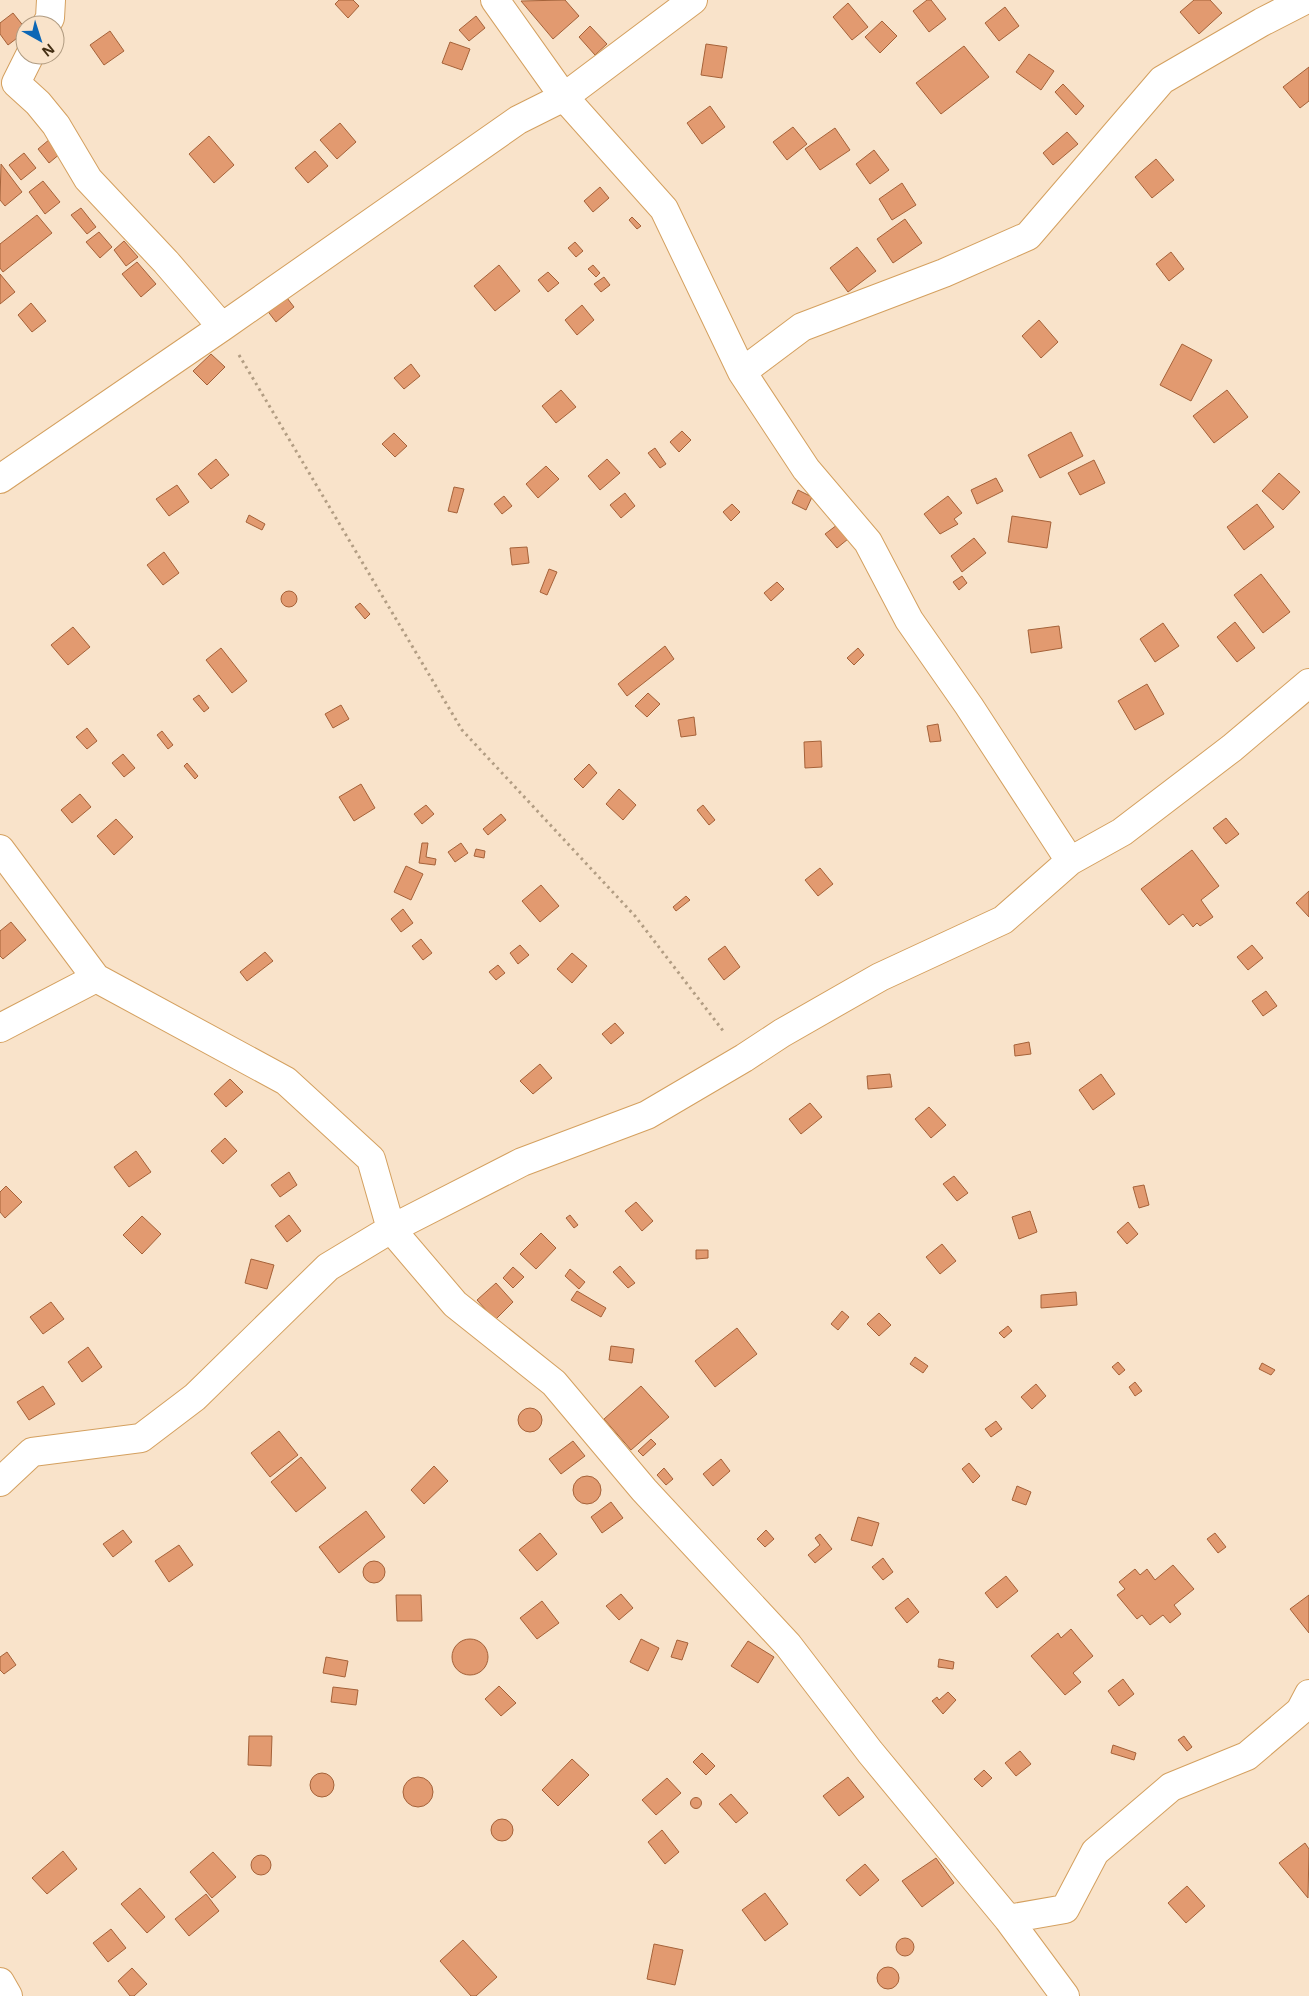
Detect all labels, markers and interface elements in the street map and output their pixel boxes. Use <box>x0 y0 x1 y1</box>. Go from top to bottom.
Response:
north arrow <box>15 15 65 65</box>
text: N <box>38 40 59 61</box>

